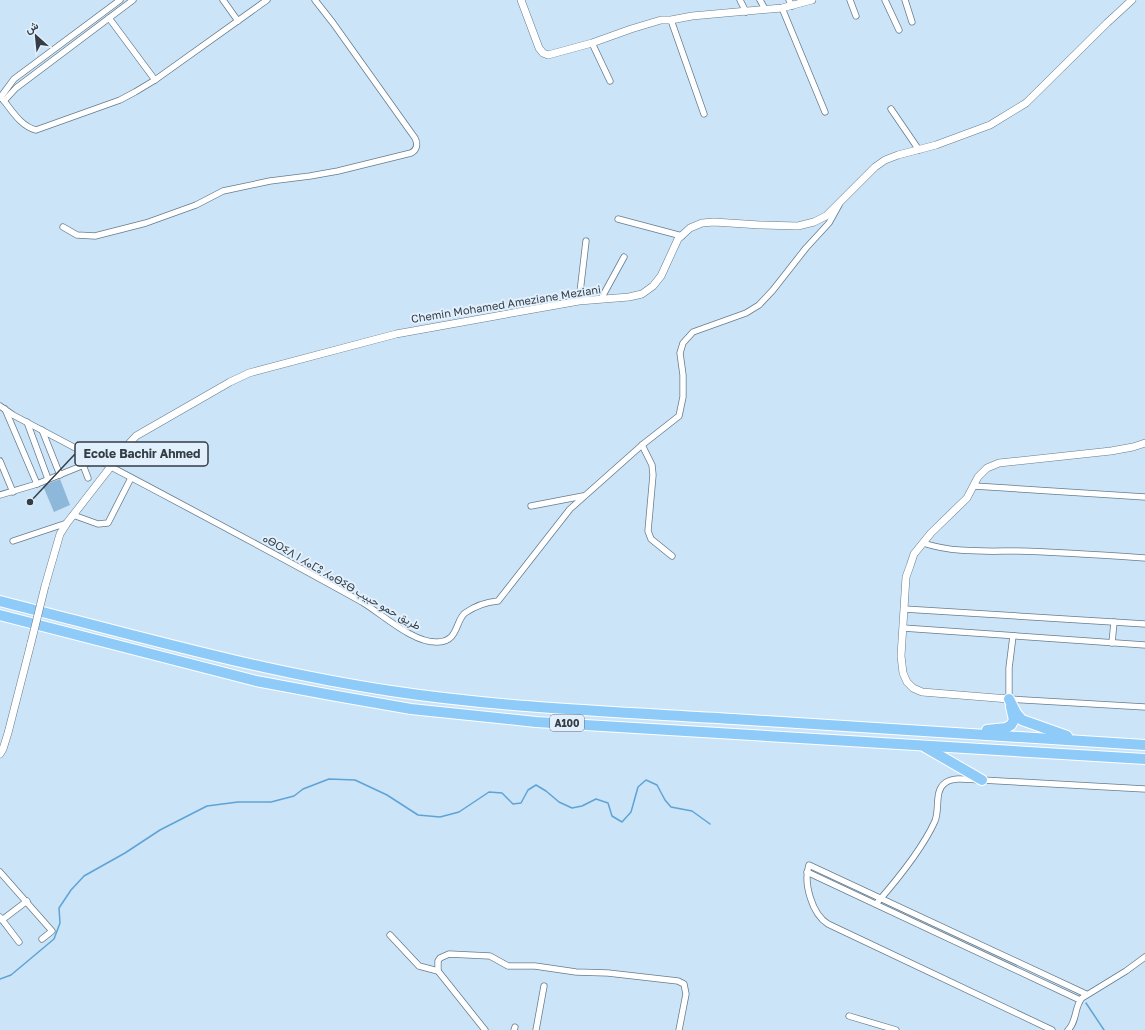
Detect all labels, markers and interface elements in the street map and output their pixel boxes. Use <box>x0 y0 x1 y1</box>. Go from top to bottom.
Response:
north arrow <box>16 16 56 56</box>
text: ش <box>22 18 41 36</box>
street label: Chemin Mohamed Ameziane Meziani <box>410 282 602 325</box>
callout: Ecole Bachir Ahmed <box>75 442 208 466</box>
text: Ecole Bachir Ahmed <box>84 446 200 461</box>
street label: ⴰⴱⵔⵉⴷ ⵏ ⵃⴰⵎⵓ ⵃⴰⴱⵉⴱ طريق حمو حبيب <box>261 531 423 633</box>
road number: A100 <box>550 715 584 731</box>

